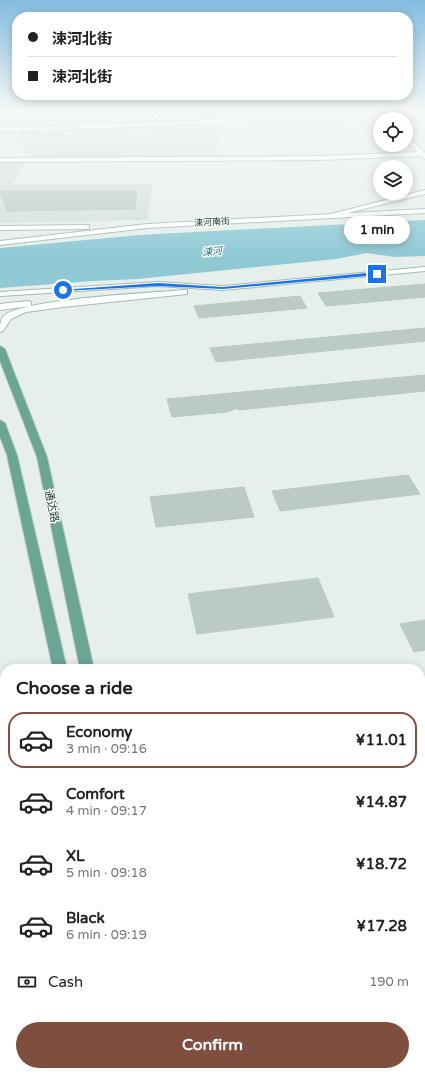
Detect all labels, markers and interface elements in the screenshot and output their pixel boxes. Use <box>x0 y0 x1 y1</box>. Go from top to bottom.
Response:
text: 涑河北街 <box>52 30 112 48</box>
text: 涑河北街 <box>52 68 112 86</box>
map controls <box>373 112 413 200</box>
button: locate <box>373 112 413 152</box>
button: layers <box>373 160 413 200</box>
street label: 涑河南街 <box>194 216 230 229</box>
callout: 1 min <box>344 216 410 244</box>
text: 1 min <box>360 222 394 238</box>
water label: 涑河 <box>202 245 225 259</box>
route end <box>368 265 386 283</box>
route start <box>54 281 72 299</box>
street label: 通达路 <box>42 489 61 524</box>
text: Choose a ride <box>16 677 133 699</box>
icon: car <box>18 722 54 758</box>
text: Economy <box>66 723 132 741</box>
text: ¥11.01 <box>356 731 407 749</box>
text: 3 min · 09:16 <box>66 741 147 757</box>
icon: car <box>18 784 54 820</box>
text: Comfort <box>66 785 125 803</box>
text: ¥14.87 <box>356 793 407 811</box>
text: 4 min · 09:17 <box>66 803 147 819</box>
icon: car <box>18 846 54 882</box>
text: XL <box>66 847 85 865</box>
text: ¥18.72 <box>356 855 407 873</box>
text: 5 min · 09:18 <box>66 865 147 881</box>
icon: car <box>18 908 54 944</box>
text: Black <box>66 909 105 927</box>
text: ¥17.28 <box>356 917 407 935</box>
text: 6 min · 09:19 <box>66 927 147 943</box>
icon: cash <box>16 971 38 993</box>
text: Cash <box>48 973 83 991</box>
text: 190 m <box>369 974 409 990</box>
button: Confirm <box>16 1022 409 1068</box>

